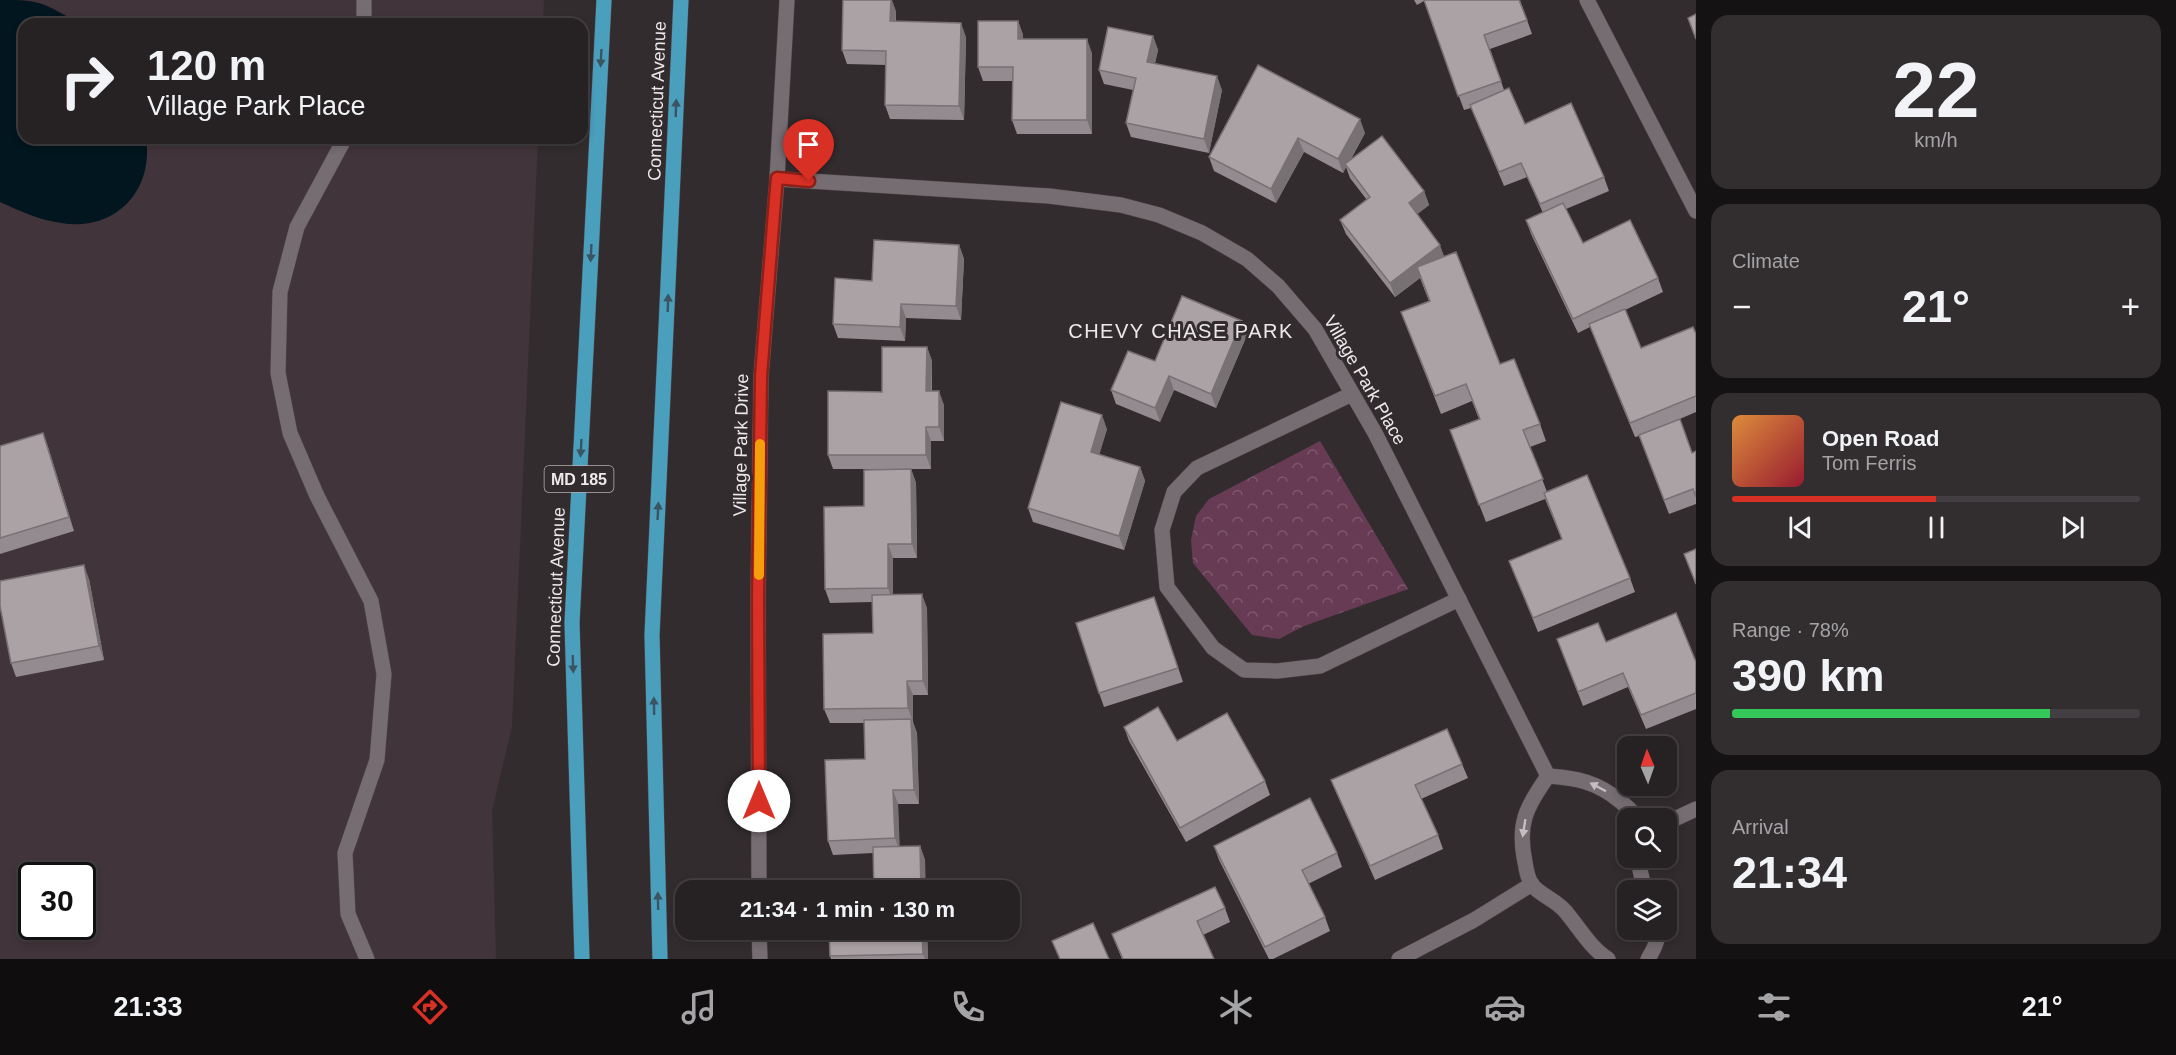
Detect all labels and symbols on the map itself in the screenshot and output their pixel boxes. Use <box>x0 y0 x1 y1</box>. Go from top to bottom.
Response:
street label: Connecticut Avenue <box>644 21 670 181</box>
one-way arrow <box>597 49 606 68</box>
one-way arrow <box>671 99 681 118</box>
pin <box>783 119 834 181</box>
one-way arrow <box>586 244 596 263</box>
one-way arrow <box>663 294 672 313</box>
street label: Village Park Place <box>1320 312 1410 448</box>
district label: CHEVY CHASE PARK <box>1068 320 1294 342</box>
street label: Village Park Drive <box>730 373 752 517</box>
one-way arrow <box>576 438 585 457</box>
road number: MD 185 <box>544 466 614 492</box>
one-way arrow <box>653 501 662 520</box>
street label: Connecticut Avenue <box>543 507 569 667</box>
one-way arrow <box>568 654 578 673</box>
one-way arrow <box>649 696 658 715</box>
north arrow <box>1617 736 1677 796</box>
position arrow <box>727 769 791 833</box>
one-way arrow <box>1589 782 1606 792</box>
one-way arrow <box>1519 818 1528 837</box>
speed limit sign: 30 <box>18 862 96 940</box>
one-way arrow <box>653 891 663 910</box>

